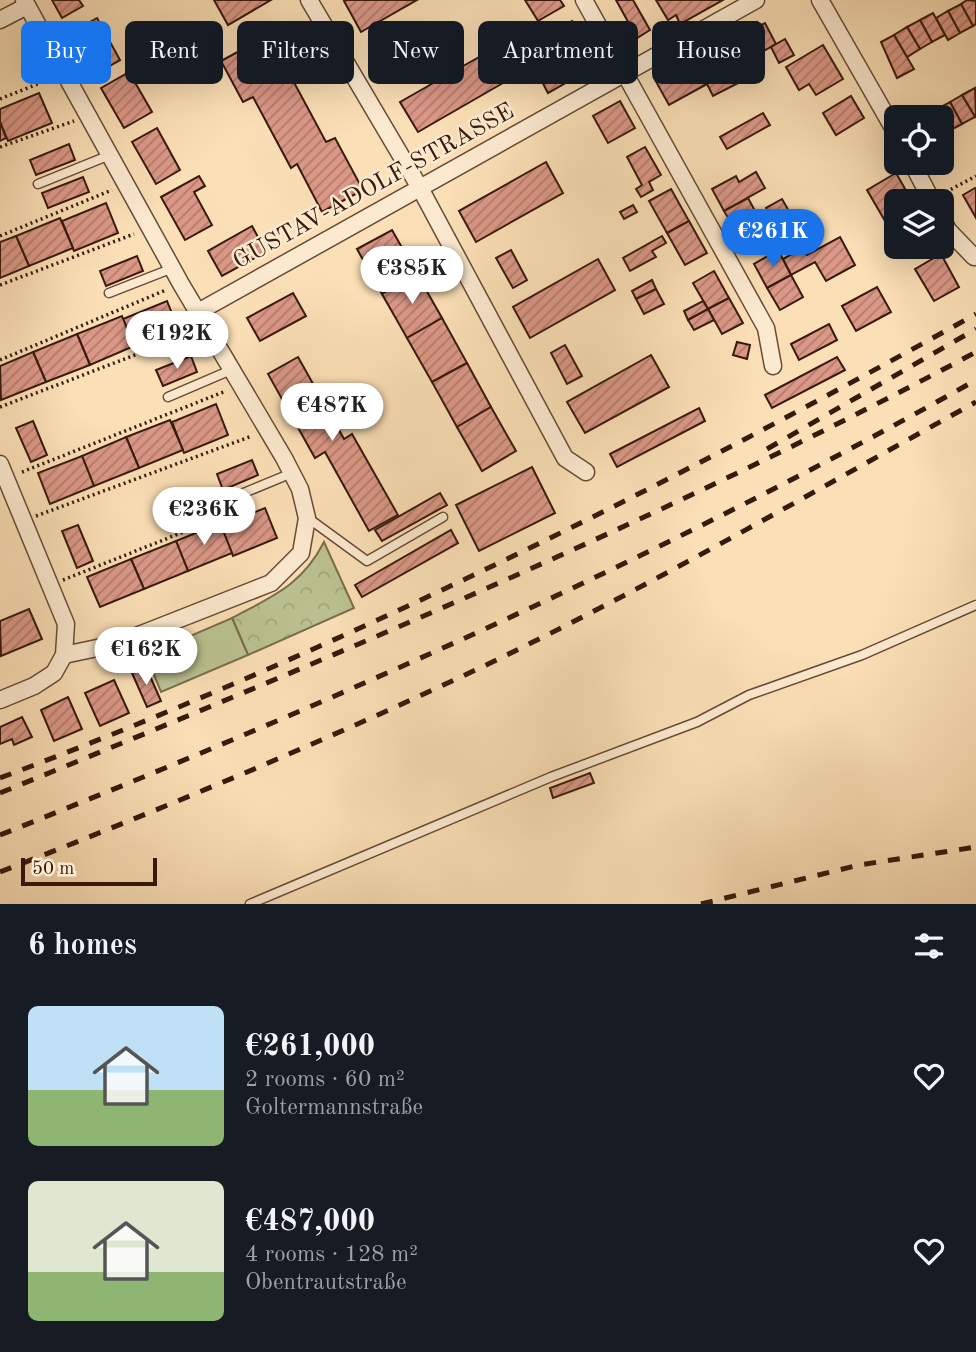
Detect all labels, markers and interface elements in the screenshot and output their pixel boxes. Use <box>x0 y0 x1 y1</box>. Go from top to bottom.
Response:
chip: Buy <box>21 21 111 84</box>
chip: Rent <box>125 21 223 84</box>
chip: Filters <box>237 21 354 84</box>
chip: New <box>368 21 464 84</box>
chip: Apartment <box>478 21 638 84</box>
chip: House <box>652 21 765 84</box>
street label: GUSTAV-ADOLF-STRASSE <box>230 100 518 274</box>
map controls <box>884 105 954 259</box>
button: locate <box>884 105 954 175</box>
button: layers <box>884 189 954 259</box>
pin: €261K <box>724 210 822 269</box>
text: €261K <box>737 220 809 243</box>
pin: €385K <box>363 246 461 306</box>
text: €385K <box>376 257 448 280</box>
pin: €192K <box>128 312 226 371</box>
text: €192K <box>141 322 213 345</box>
pin: €487K <box>283 384 381 443</box>
text: €487K <box>296 394 368 417</box>
pin: €236K <box>155 488 253 547</box>
text: €236K <box>168 498 240 521</box>
pin: €162K <box>97 628 195 687</box>
text: €162K <box>110 638 182 661</box>
scale bar <box>21 855 158 887</box>
text: 50 m <box>32 860 74 879</box>
icon: filters <box>910 927 948 965</box>
text: 6 homes <box>28 931 137 961</box>
text: €261,000 <box>245 1032 375 1062</box>
icon: home <box>84 1034 168 1118</box>
icon: heart <box>910 1057 948 1095</box>
text: 2 rooms · 60 m² <box>245 1068 405 1091</box>
text: Goltermannstraße <box>245 1096 423 1119</box>
text: €487,000 <box>245 1207 375 1237</box>
icon: home <box>84 1209 168 1293</box>
icon: heart <box>910 1232 948 1270</box>
text: 4 rooms · 128 m² <box>245 1243 418 1266</box>
text: Obentrautstraße <box>245 1271 407 1294</box>

